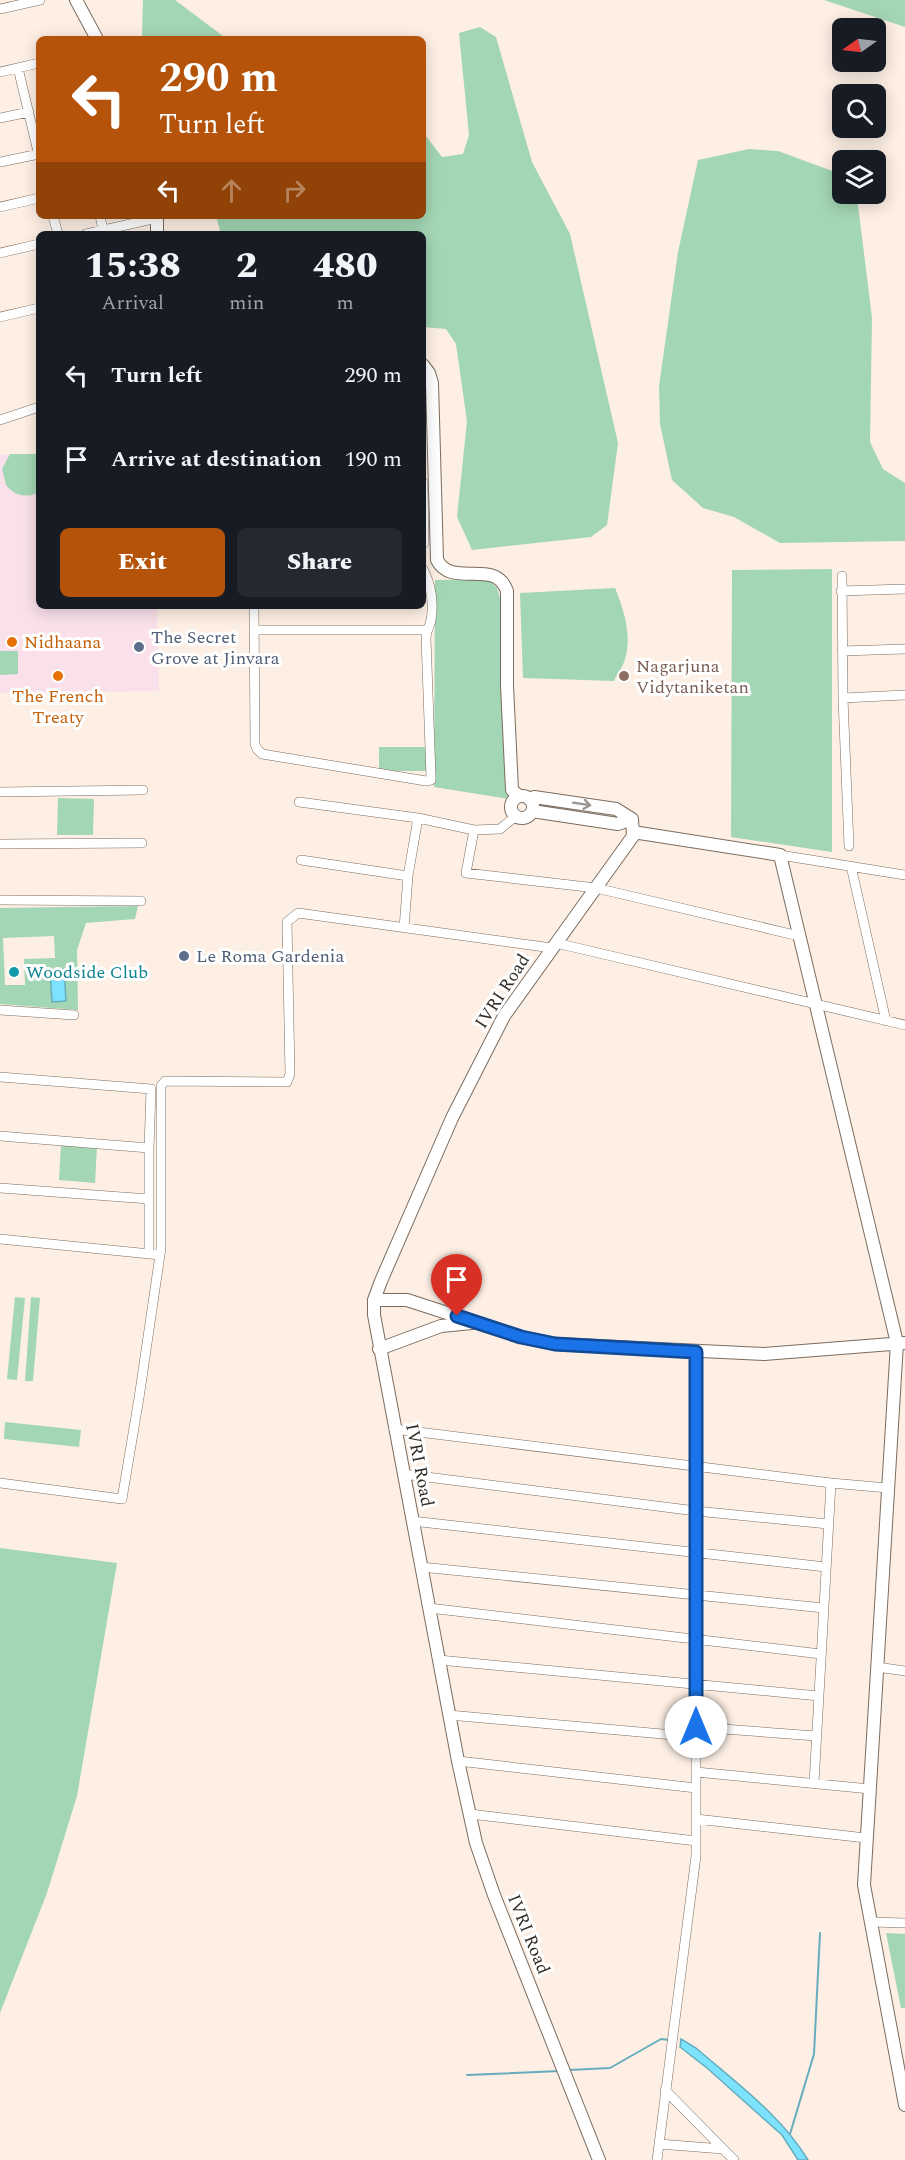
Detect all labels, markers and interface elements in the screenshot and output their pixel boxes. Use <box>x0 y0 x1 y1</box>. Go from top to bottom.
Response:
north arrow <box>832 18 886 72</box>
map controls <box>832 18 886 204</box>
text: 290 m <box>159 47 278 110</box>
icon: left <box>60 60 138 138</box>
button: search <box>832 84 886 138</box>
text: Turn left <box>159 104 265 146</box>
button: layers <box>832 150 886 204</box>
icon: left <box>152 174 185 207</box>
icon: ahead <box>215 174 248 207</box>
icon: right <box>278 174 311 207</box>
text: 15:38 <box>84 239 181 294</box>
text: 2 <box>236 239 258 294</box>
text: 480 <box>313 239 378 294</box>
text: Arrival <box>102 288 164 318</box>
text: min <box>229 288 264 318</box>
text: m <box>337 288 354 318</box>
icon: left <box>60 359 93 392</box>
text: Turn left <box>111 359 203 392</box>
text: 290 m <box>345 359 402 392</box>
icon: arrive <box>60 443 93 476</box>
text: Arrive at destination <box>111 443 322 476</box>
text: 190 m <box>345 443 402 476</box>
button: Exit <box>60 528 225 597</box>
button: Share <box>237 528 402 597</box>
place label: The Secret Grove at Jinvara <box>151 624 280 672</box>
place label: Nidhaana <box>24 629 101 656</box>
marker: Nidhaana <box>5 635 19 649</box>
marker: The Secret Grove at Jinvara <box>132 640 146 654</box>
place label: Nagarjuna Vidytaniketan <box>636 653 749 701</box>
marker: The French Treaty <box>51 669 65 683</box>
marker: Nagarjuna Vidytaniketan <box>617 669 631 683</box>
place label: The French Treaty <box>12 683 104 731</box>
one-way arrow <box>571 799 591 810</box>
place label: Le Roma Gardenia <box>196 943 344 970</box>
marker: Le Roma Gardenia <box>177 949 191 963</box>
street label: IVRI Road <box>468 949 537 1034</box>
place label: Woodside Club <box>26 959 148 986</box>
marker: Woodside Club <box>7 965 21 979</box>
pin <box>431 1254 482 1316</box>
icon: arrive <box>440 1263 473 1296</box>
street label: IVRI Road <box>398 1421 441 1509</box>
position arrow <box>664 1695 728 1759</box>
street label: IVRI Road <box>500 1890 557 1978</box>

